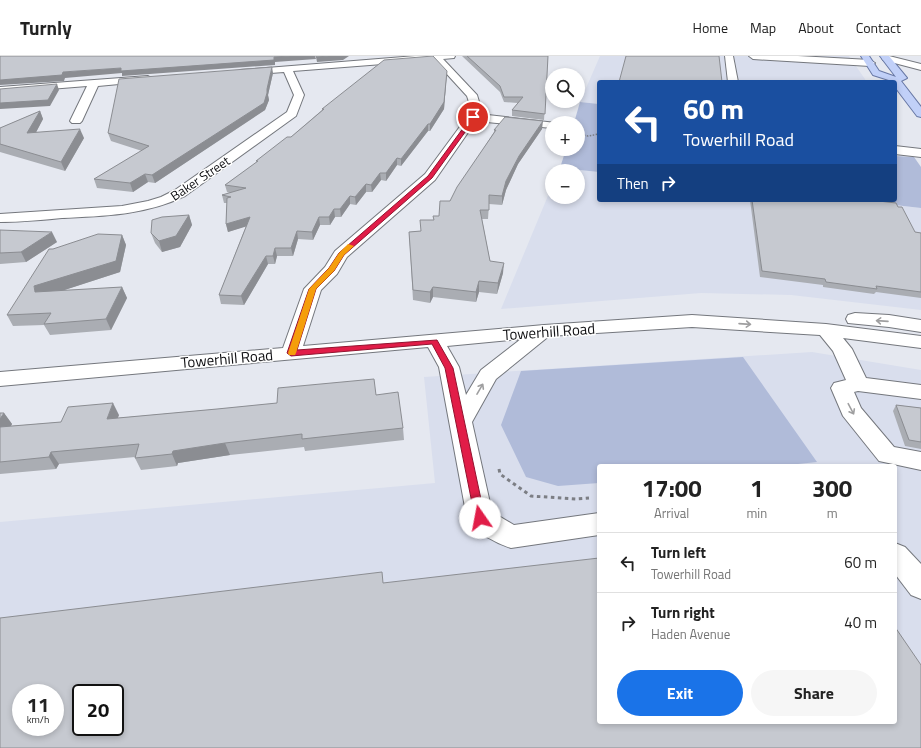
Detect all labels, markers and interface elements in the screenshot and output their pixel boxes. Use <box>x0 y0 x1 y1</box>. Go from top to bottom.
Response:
text: Turnly <box>20 13 72 42</box>
text: Home <box>693 17 728 38</box>
text: Map <box>750 17 776 38</box>
text: About <box>798 17 834 38</box>
text: Contact <box>856 17 901 38</box>
map controls <box>545 68 585 204</box>
button: search <box>545 68 585 108</box>
text: 60 m <box>683 87 744 130</box>
icon: left <box>617 96 669 148</box>
pin <box>456 100 490 134</box>
icon: arrive <box>462 106 484 128</box>
button: + <box>545 116 585 156</box>
text: Towerhill Road <box>683 126 794 153</box>
street label: Baker Street <box>166 150 234 205</box>
button: − <box>545 164 585 204</box>
text: Then <box>617 172 649 195</box>
icon: right <box>657 172 679 194</box>
street label: Towerhill Road <box>502 317 596 346</box>
one-way arrow <box>876 317 889 324</box>
one-way arrow <box>738 321 751 328</box>
street label: Towerhill Road <box>180 343 274 374</box>
one-way arrow <box>476 383 484 395</box>
one-way arrow <box>848 403 855 415</box>
text: 17:00 <box>642 470 702 506</box>
text: 1 <box>750 470 764 506</box>
text: 300 <box>812 470 852 506</box>
position arrow <box>459 497 501 539</box>
text: Arrival <box>654 503 689 523</box>
text: min <box>746 503 767 523</box>
text: m <box>827 503 838 523</box>
text: Turn left <box>651 541 706 564</box>
text: 60 m <box>844 551 877 574</box>
icon: left <box>617 552 639 574</box>
text: Towerhill Road <box>651 564 731 584</box>
text: Turn right <box>651 601 715 624</box>
text: 40 m <box>844 611 877 634</box>
icon: right <box>617 612 639 634</box>
text: Haden Avenue <box>651 624 730 644</box>
button: Exit <box>617 670 743 716</box>
button: Share <box>751 670 877 716</box>
speed limit sign: 20 <box>72 684 124 736</box>
text: 11 <box>27 689 49 720</box>
text: km/h <box>27 712 49 727</box>

